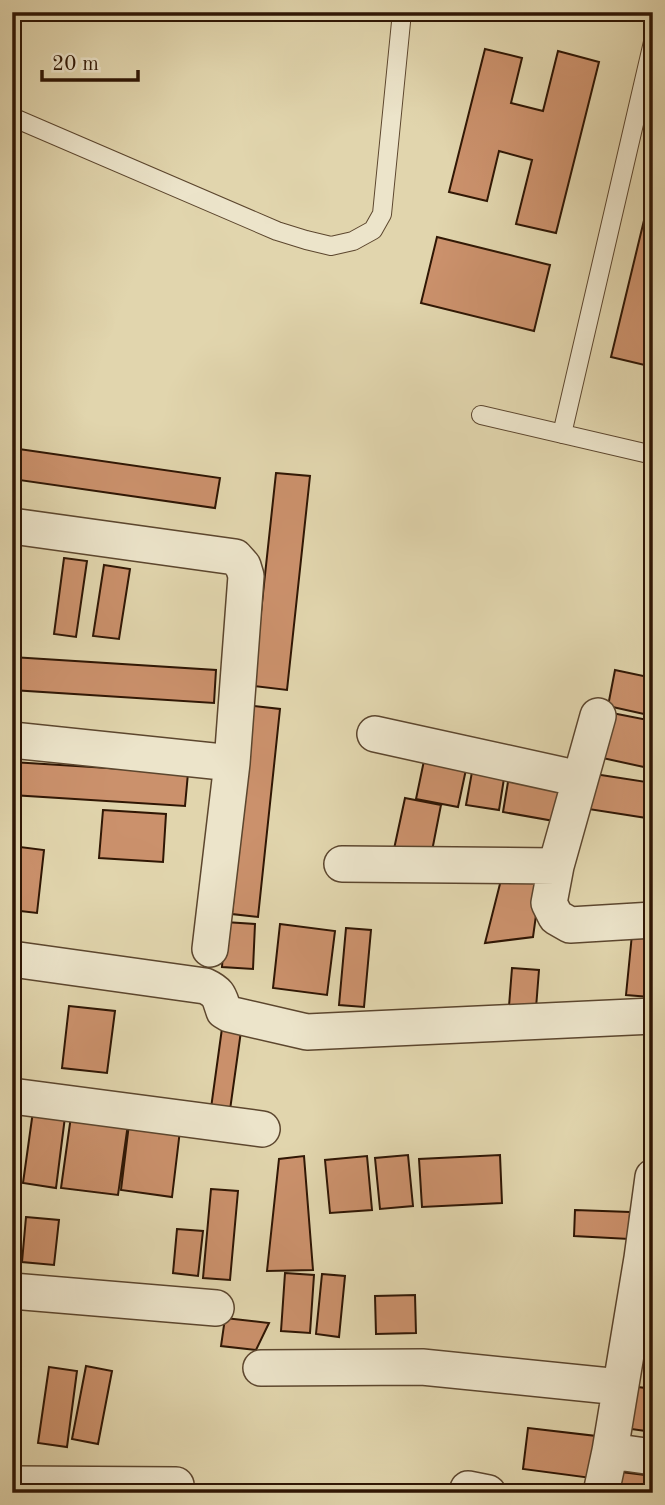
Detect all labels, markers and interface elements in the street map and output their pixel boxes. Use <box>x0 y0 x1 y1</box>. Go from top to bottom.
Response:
scale bar <box>42 38 138 82</box>
text: 20 m <box>52 54 99 75</box>

